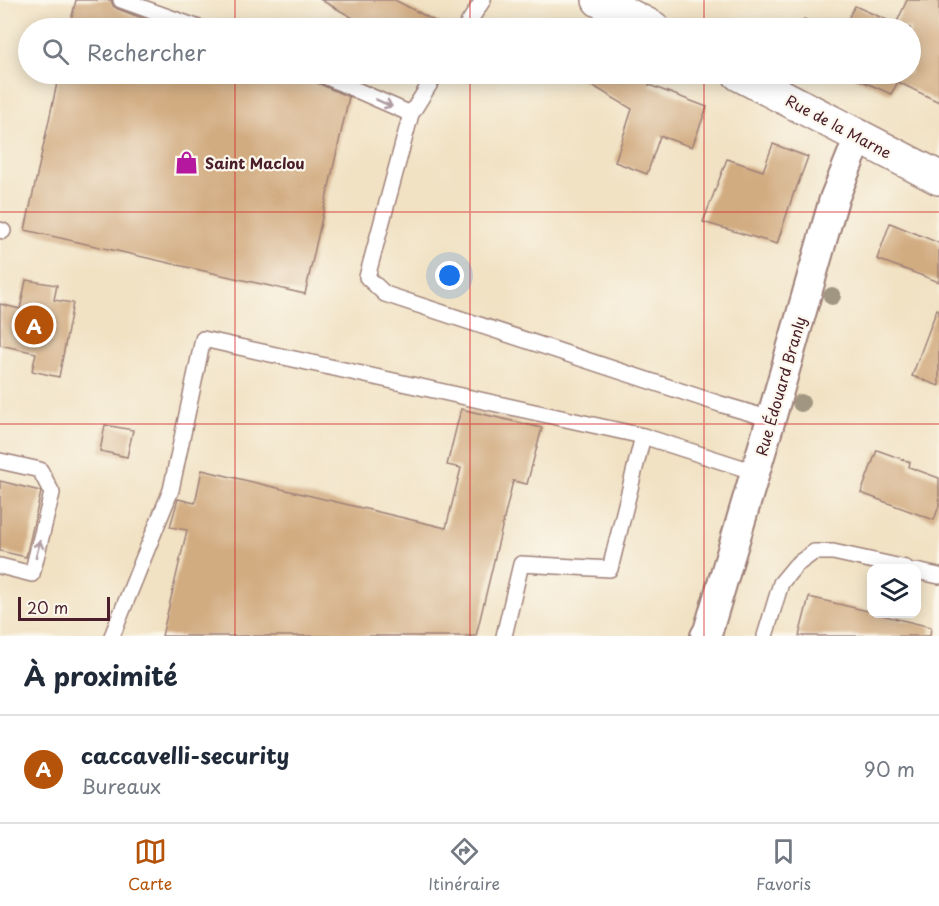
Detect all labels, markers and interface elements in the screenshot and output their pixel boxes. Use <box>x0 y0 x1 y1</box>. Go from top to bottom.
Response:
search box <box>18 18 921 84</box>
icon: search <box>39 35 72 68</box>
text: Rechercher <box>87 35 206 68</box>
street label: Rue de la Marne <box>782 88 896 164</box>
one-way arrow <box>375 97 393 109</box>
shop icon: Saint Maclou <box>174 149 200 175</box>
place label: Saint Maclou <box>205 151 305 174</box>
your location <box>435 261 464 290</box>
pin: A <box>15 302 54 348</box>
street label: Rue Édouard Branly <box>749 314 811 458</box>
one-way arrow <box>33 540 45 559</box>
map controls <box>867 564 921 618</box>
button: layers <box>867 564 921 618</box>
scale bar <box>18 594 110 622</box>
text: 20 m <box>27 595 68 619</box>
text: À proximité <box>24 656 178 695</box>
text: caccavelli-security <box>81 738 289 771</box>
text: A <box>36 754 51 784</box>
text: 90 m <box>864 754 915 784</box>
text: Bureaux <box>81 771 161 801</box>
tab: Carte <box>128 835 172 895</box>
tab: Itinéraire <box>428 835 500 895</box>
tab: Favoris <box>756 835 811 895</box>

